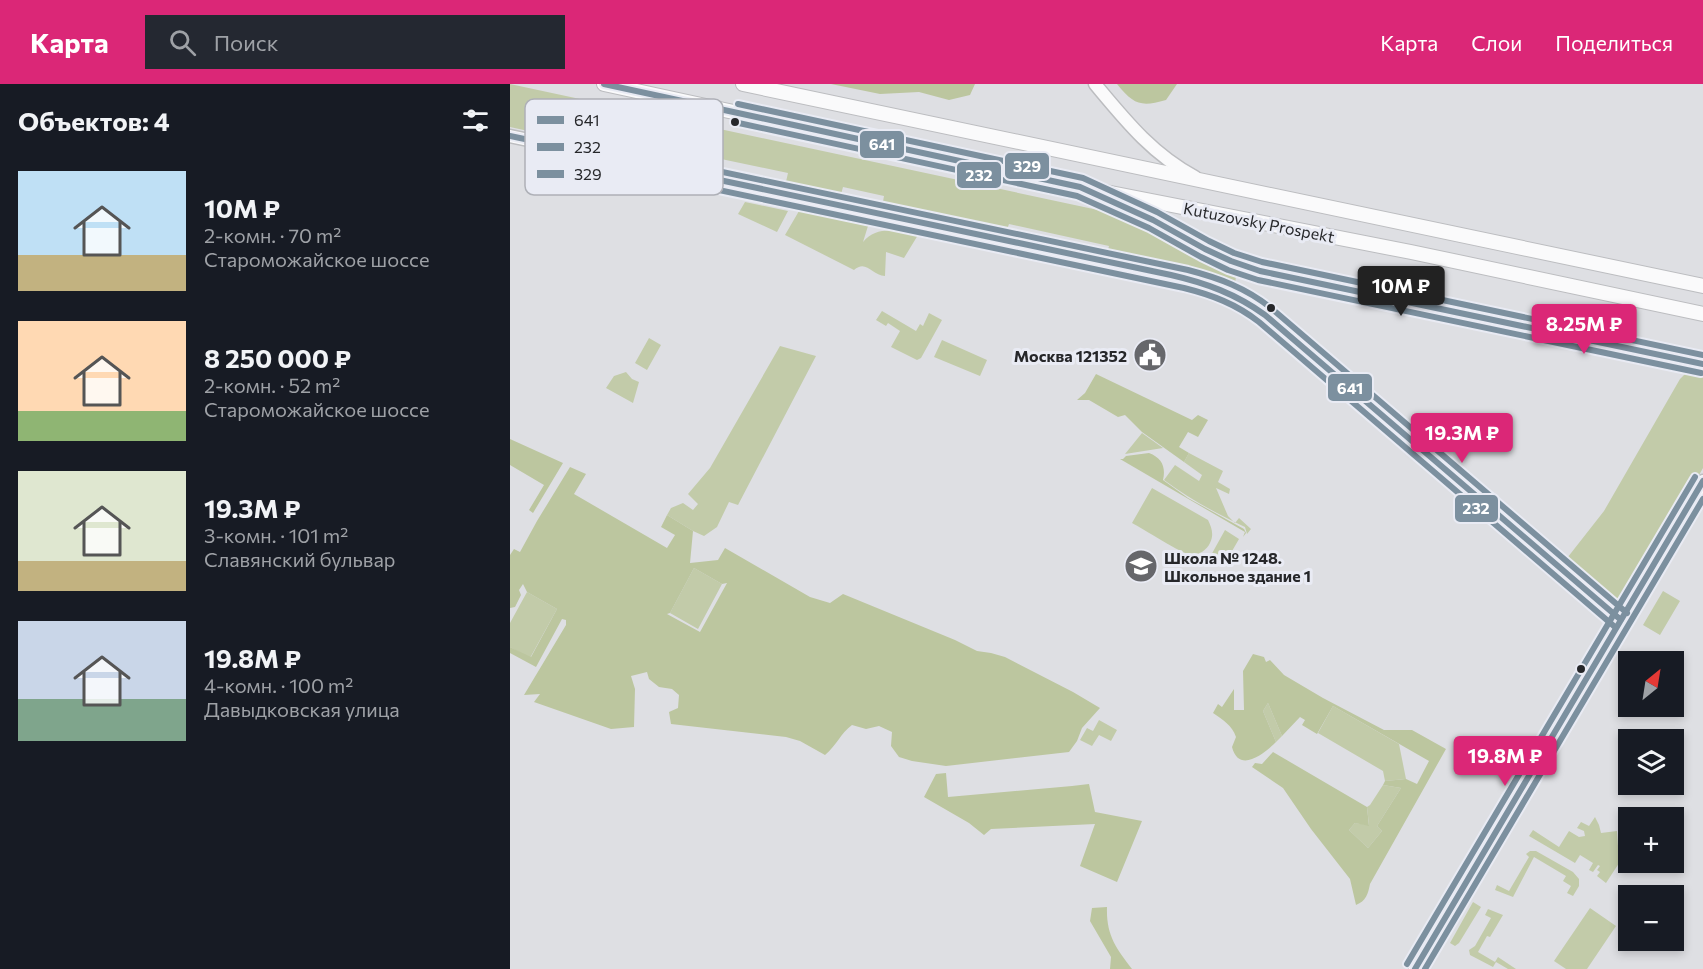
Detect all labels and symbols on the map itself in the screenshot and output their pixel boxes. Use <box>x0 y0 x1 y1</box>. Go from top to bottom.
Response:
legend <box>525 99 723 195</box>
text: 641 <box>574 110 600 129</box>
unlabelled marker <box>729 116 741 128</box>
line badge: 641 <box>859 130 905 159</box>
text: 641 <box>869 134 895 153</box>
text: 232 <box>574 137 601 156</box>
line badge: 329 <box>1004 152 1050 180</box>
text: 329 <box>1013 156 1041 175</box>
line badge: 232 <box>956 161 1002 189</box>
text: 329 <box>574 164 602 183</box>
text: 232 <box>965 165 993 184</box>
street label: Kutuzovsky Prospekt <box>1182 198 1337 246</box>
pin: 10M ₽ <box>1359 266 1443 317</box>
unlabelled marker <box>1265 302 1277 314</box>
pin: 8.25M ₽ <box>1529 304 1639 355</box>
public building icon: Москва 121352 <box>1132 337 1168 373</box>
place label: Москва 121352 <box>1014 346 1127 365</box>
line badge: 641 <box>1327 373 1373 402</box>
text: 641 <box>1337 378 1363 397</box>
pin: 19.3M ₽ <box>1407 413 1517 464</box>
line badge: 232 <box>1454 494 1499 523</box>
text: 232 <box>1462 498 1490 517</box>
school or university icon: Школа № 1248. Школьное здание 1 <box>1123 548 1159 584</box>
place label: Школа № 1248. Школьное здание 1 <box>1164 548 1311 585</box>
north arrow <box>1618 651 1684 717</box>
unlabelled marker <box>1575 663 1587 675</box>
pin: 19.8M ₽ <box>1450 736 1560 787</box>

